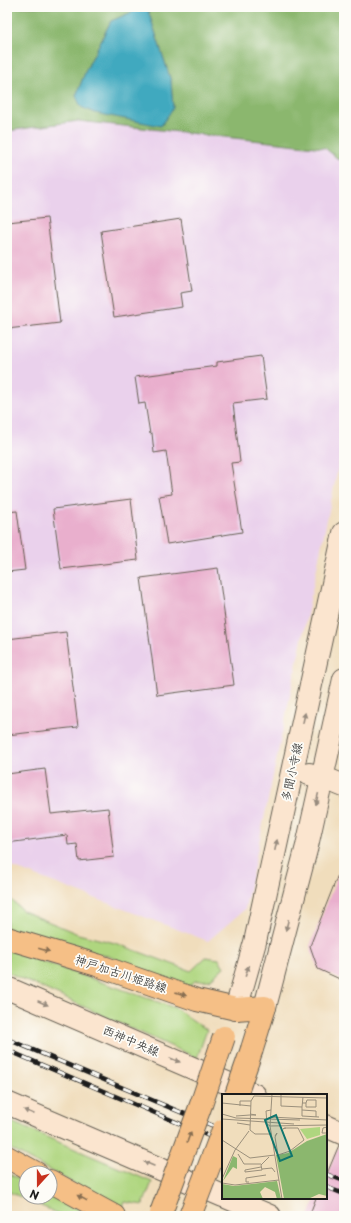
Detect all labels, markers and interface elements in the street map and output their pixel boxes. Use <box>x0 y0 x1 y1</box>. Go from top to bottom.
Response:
one-way arrow <box>301 711 307 724</box>
street label: 多聞小寺線 <box>276 741 306 803</box>
one-way arrow <box>314 793 320 805</box>
one-way arrow <box>274 839 280 851</box>
one-way arrow <box>284 919 290 931</box>
one-way arrow <box>38 947 50 953</box>
street label: 神戸加古川姫路線 <box>73 950 170 996</box>
one-way arrow <box>244 965 250 977</box>
one-way arrow <box>175 992 187 998</box>
one-way arrow <box>37 1000 48 1006</box>
street label: 西神中央線 <box>100 1020 163 1060</box>
one-way arrow <box>169 1058 181 1064</box>
inset map <box>222 1094 327 1199</box>
one-way arrow <box>23 1109 35 1115</box>
one-way arrow <box>187 1130 193 1142</box>
one-way arrow <box>143 1161 154 1167</box>
north arrow <box>18 1165 58 1205</box>
text: N <box>27 1185 41 1204</box>
one-way arrow <box>76 1195 88 1202</box>

